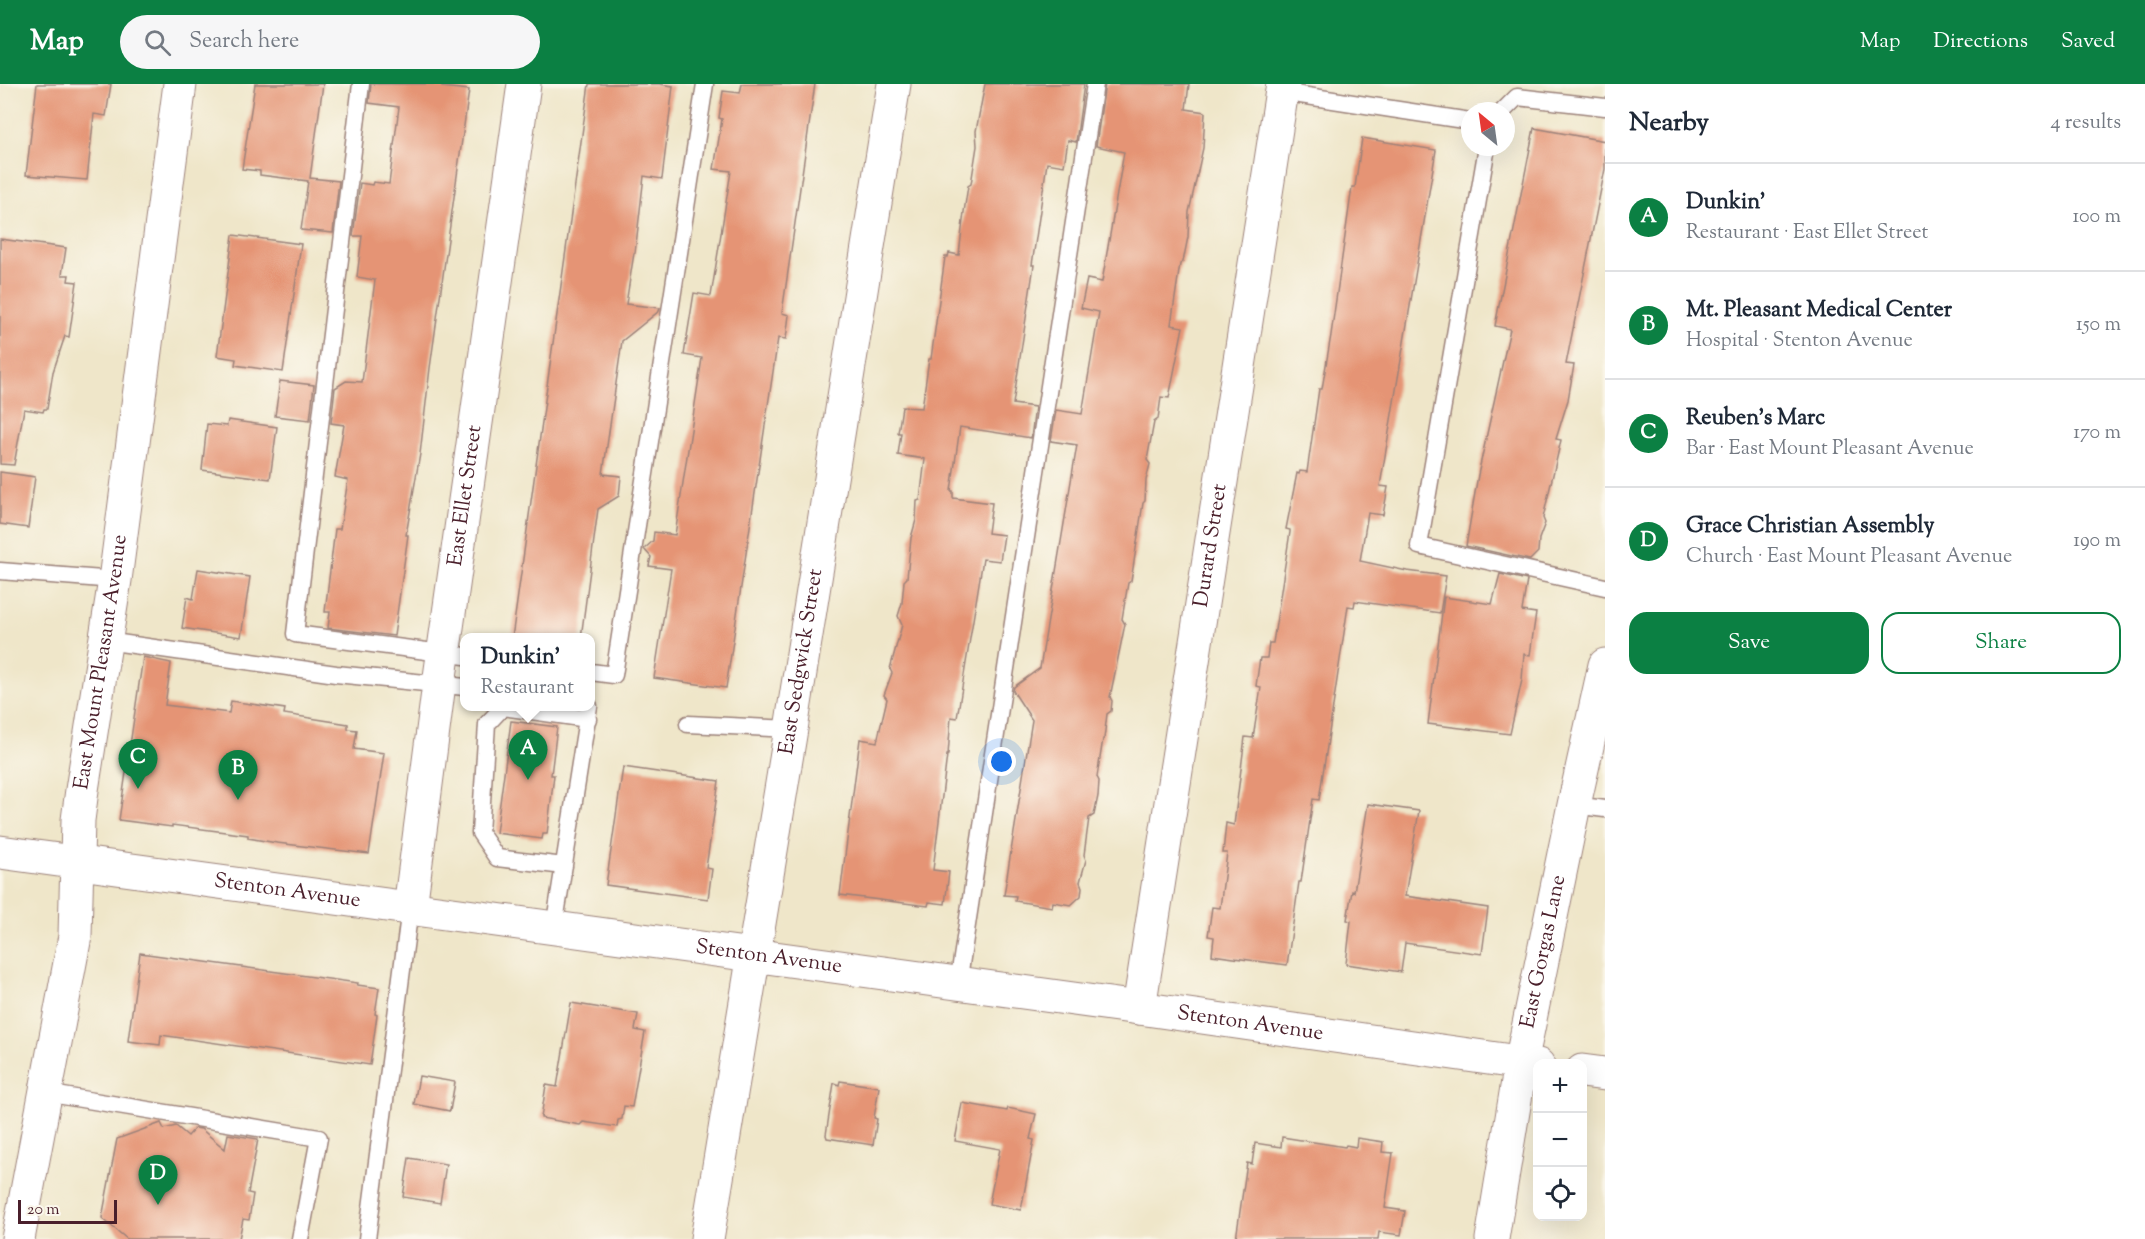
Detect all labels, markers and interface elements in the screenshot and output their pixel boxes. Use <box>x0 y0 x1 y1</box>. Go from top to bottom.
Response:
search box <box>120 15 540 69</box>
text: Map <box>30 22 84 62</box>
icon: search <box>141 26 174 59</box>
text: Search here <box>189 26 299 58</box>
text: Map <box>1860 27 1900 57</box>
text: Directions <box>1933 27 2028 57</box>
text: Saved <box>2061 27 2115 57</box>
north arrow <box>1461 102 1515 156</box>
text: Nearby <box>1629 105 1709 142</box>
text: 4 results <box>2050 109 2121 138</box>
text: Dunkin' <box>1686 187 1766 219</box>
text: A <box>1640 203 1657 232</box>
text: 100 m <box>2072 203 2121 232</box>
text: Restaurant · East Ellet Street <box>1686 219 1928 248</box>
text: Mt. Pleasant Medical Center <box>1686 295 1952 327</box>
text: B <box>1642 311 1655 340</box>
text: 150 m <box>2076 311 2121 340</box>
text: Hospital · Stenton Avenue <box>1686 327 1913 356</box>
text: Reuben's Marc <box>1686 403 1825 435</box>
text: C <box>1640 419 1657 448</box>
text: 170 m <box>2073 419 2121 448</box>
street label: East Ellet Street <box>441 423 490 568</box>
text: Bar · East Mount Pleasant Avenue <box>1686 435 1974 464</box>
street label: Durard Street <box>1187 482 1235 609</box>
text: Grace Christian Assembly <box>1686 511 1934 543</box>
text: D <box>1641 527 1656 556</box>
text: 190 m <box>2073 527 2121 556</box>
street label: East Mount Pleasant Avenue <box>67 533 136 792</box>
text: Church · East Mount Pleasant Avenue <box>1686 543 2012 572</box>
street label: East Sedgwick Street <box>772 567 831 757</box>
button: Save <box>1629 612 1869 674</box>
button: Share <box>1881 612 2121 674</box>
popup <box>460 633 595 711</box>
text: Dunkin' <box>481 642 560 674</box>
text: Restaurant <box>481 674 574 703</box>
pin: A <box>508 730 548 780</box>
pin: C <box>118 740 158 789</box>
your location <box>987 747 1016 776</box>
pin: B <box>218 750 258 800</box>
street label: Stenton Avenue <box>212 866 362 916</box>
street label: East Gorgas Lane <box>1513 872 1574 1031</box>
street label: Stenton Avenue <box>694 932 844 982</box>
street label: Stenton Avenue <box>1175 999 1325 1049</box>
map controls <box>1533 1059 1587 1221</box>
button: + <box>1533 1059 1587 1113</box>
button: − <box>1533 1113 1587 1167</box>
pin: D <box>138 1156 178 1205</box>
button: locate <box>1533 1167 1587 1221</box>
scale bar <box>18 1197 117 1224</box>
text: 20 m <box>27 1199 60 1222</box>

